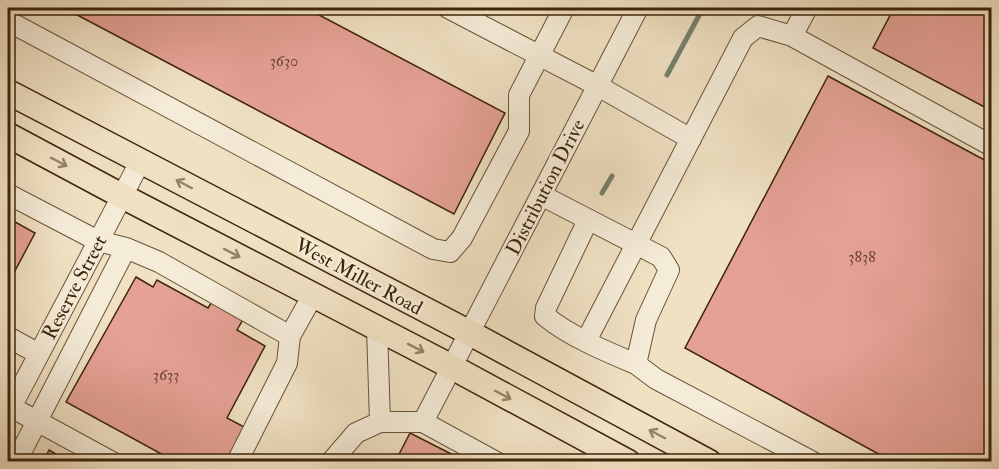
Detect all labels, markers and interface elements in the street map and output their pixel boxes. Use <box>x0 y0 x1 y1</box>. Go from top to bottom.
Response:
house number: 3630 <box>270 51 298 71</box>
street label: Distribution Drive <box>500 115 590 259</box>
one-way arrow <box>50 156 67 168</box>
one-way arrow <box>175 178 193 190</box>
street label: Reserve Street <box>37 230 113 344</box>
street label: West Miller Road <box>290 232 427 321</box>
house number: 3838 <box>848 247 876 267</box>
one-way arrow <box>222 248 240 259</box>
one-way arrow <box>406 343 424 354</box>
house number: 3633 <box>153 365 179 385</box>
one-way arrow <box>494 390 512 401</box>
one-way arrow <box>649 428 666 440</box>

